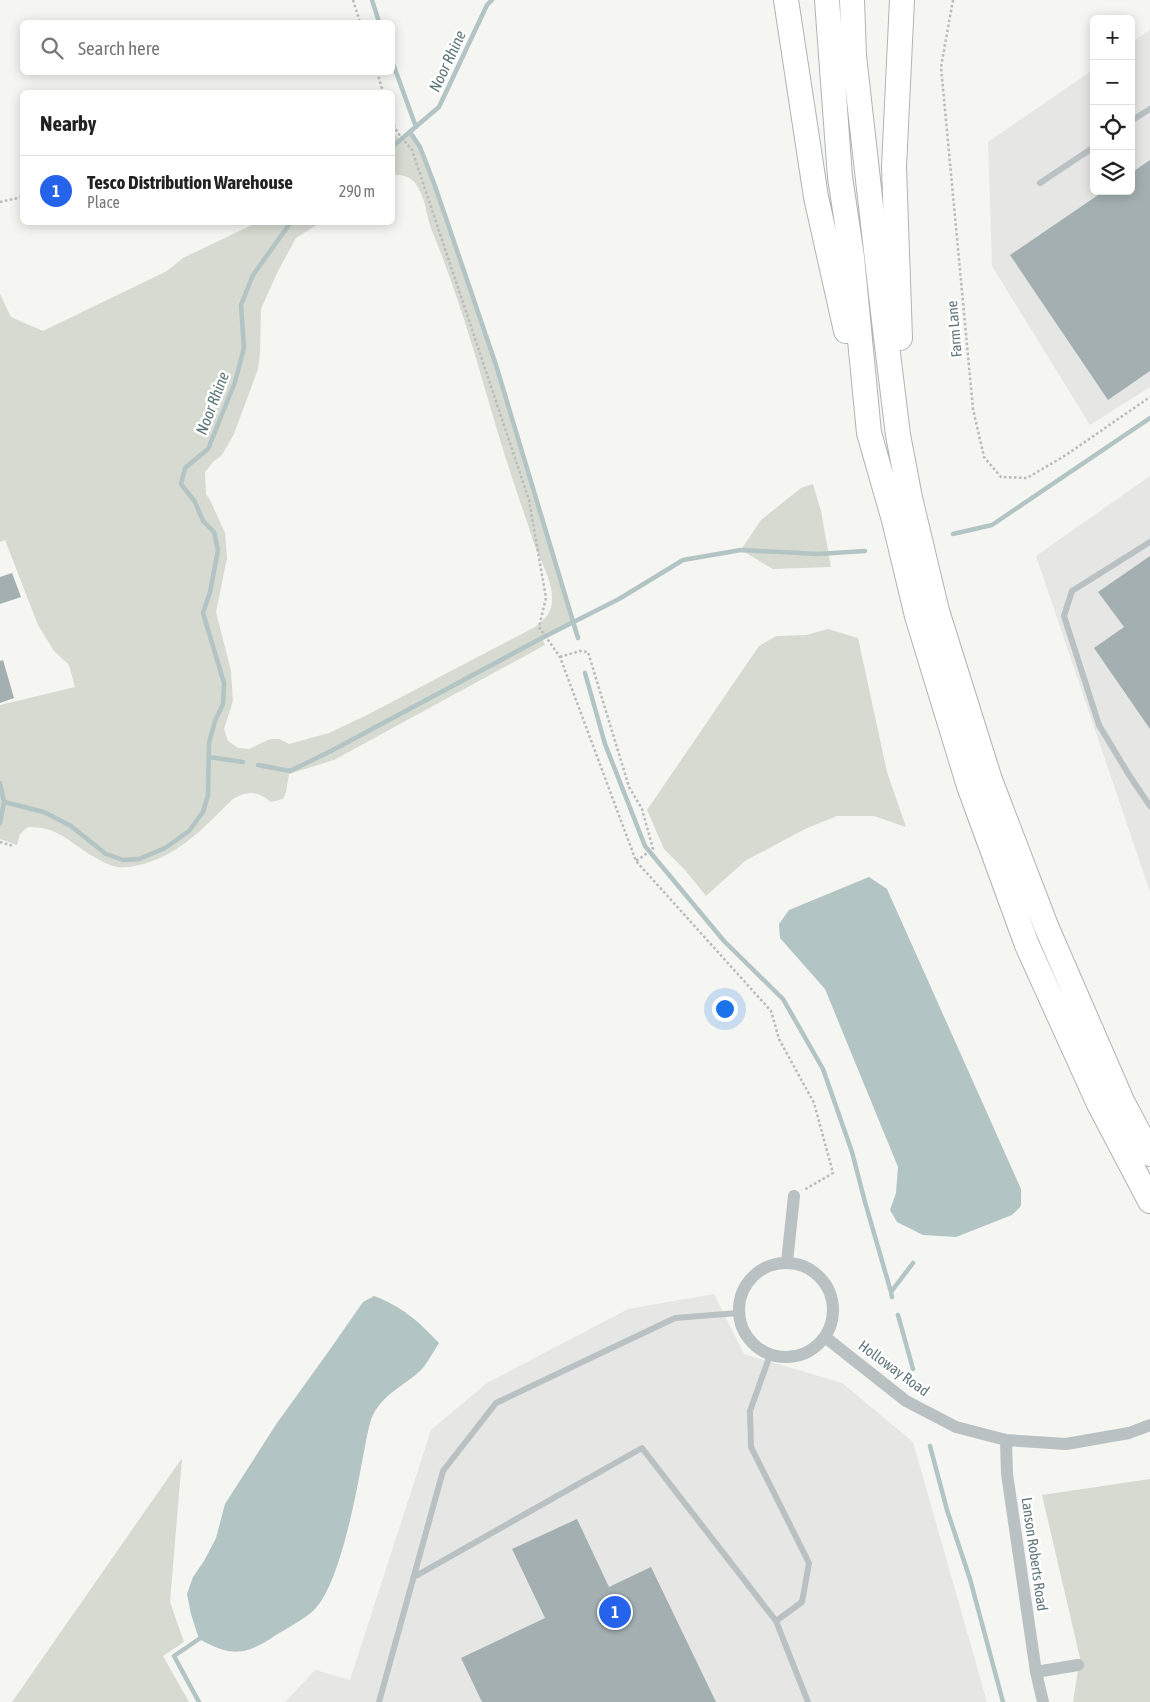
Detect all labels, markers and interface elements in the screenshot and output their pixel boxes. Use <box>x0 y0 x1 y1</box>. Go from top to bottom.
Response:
map controls <box>1090 15 1135 195</box>
button: + <box>1090 15 1135 60</box>
search box <box>20 20 395 75</box>
water label: Noor Rhine <box>425 27 469 95</box>
icon: search <box>38 34 66 62</box>
text: Search here <box>78 37 160 59</box>
button: − <box>1090 60 1135 105</box>
button: locate <box>1090 105 1135 150</box>
text: Nearby <box>40 111 96 135</box>
button: layers <box>1090 150 1135 195</box>
text: Tesco Distribution Warehouse <box>87 171 293 193</box>
text: 1 <box>52 182 60 200</box>
text: 290 m <box>339 182 375 200</box>
text: Place <box>87 193 120 211</box>
street label: Farm Lane <box>943 300 965 358</box>
water label: Noor Rhine <box>192 369 232 437</box>
your location <box>712 996 738 1022</box>
street label: Holloway Road <box>855 1337 933 1399</box>
street label: Lanson Roberts Road <box>1019 1496 1051 1612</box>
pin: 1 <box>599 1593 631 1631</box>

